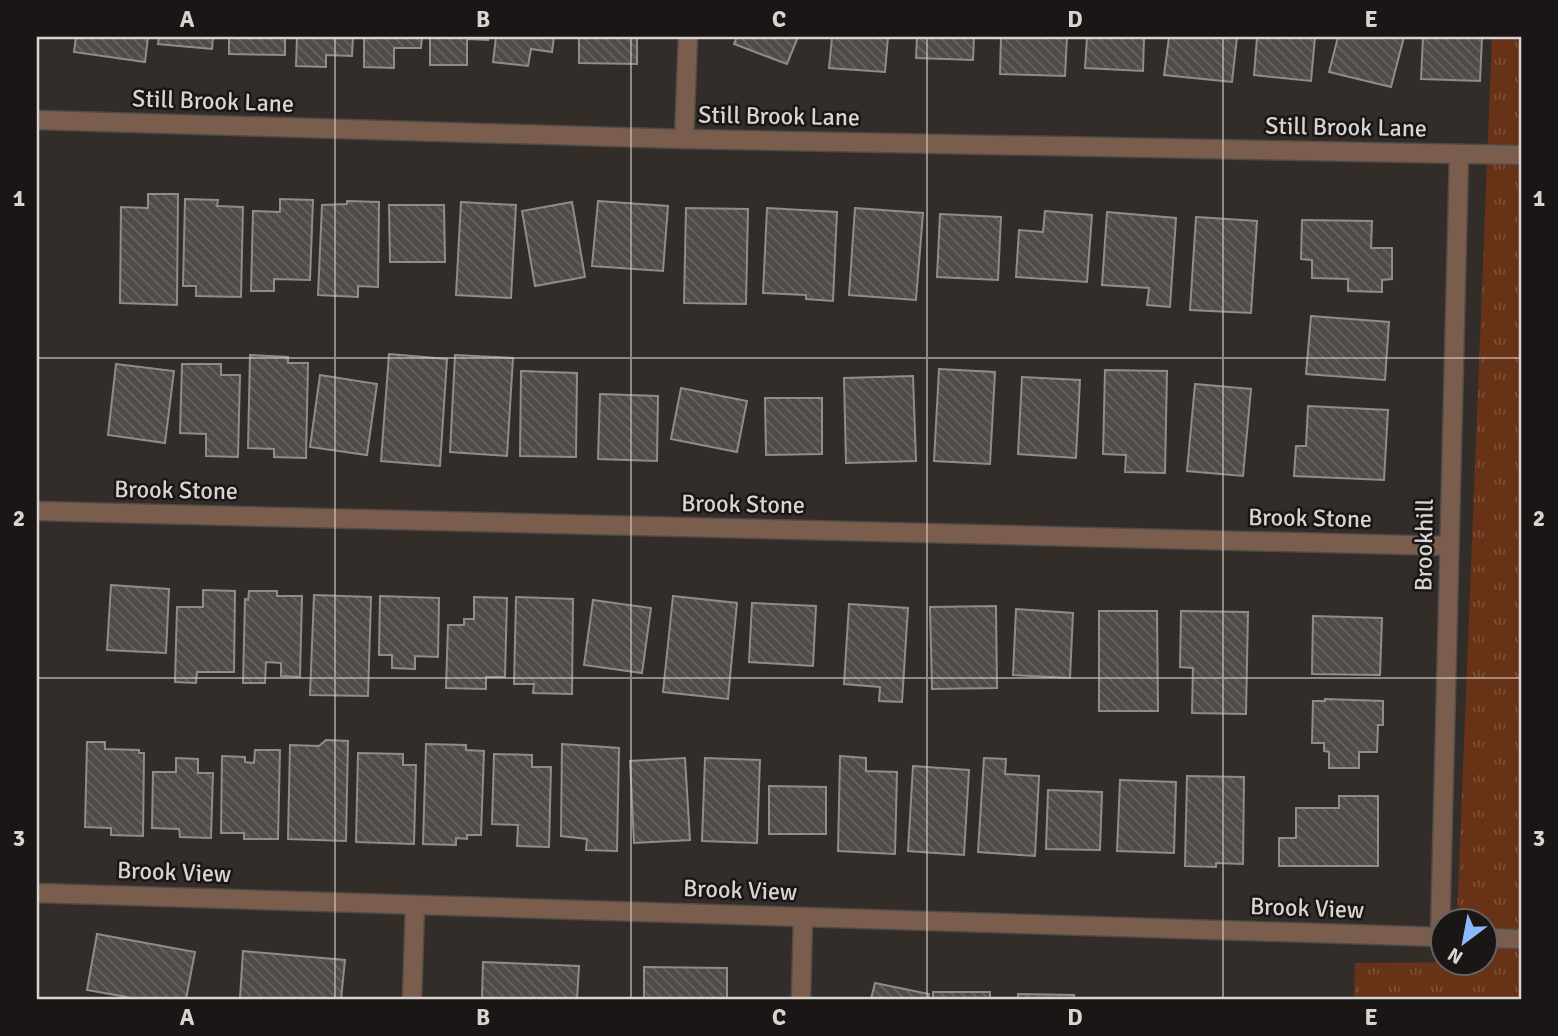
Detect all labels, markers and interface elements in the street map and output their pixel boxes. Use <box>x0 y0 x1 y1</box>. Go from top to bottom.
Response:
text: A <box>180 5 195 34</box>
text: B <box>476 5 490 34</box>
text: C <box>772 5 786 34</box>
text: D <box>1067 5 1083 34</box>
text: E <box>1364 5 1378 34</box>
street label: Still Brook Lane <box>132 83 294 119</box>
street label: Still Brook Lane <box>698 100 860 132</box>
street label: Still Brook Lane <box>1265 111 1427 143</box>
text: 1 <box>13 184 25 213</box>
text: 1 <box>1533 184 1545 213</box>
street label: Brook Stone <box>114 474 238 506</box>
street label: Brook Stone <box>681 488 805 520</box>
street label: Brookhill <box>1408 498 1440 592</box>
street label: Brook Stone <box>1248 502 1372 534</box>
text: 2 <box>13 504 25 533</box>
text: 2 <box>1533 504 1545 533</box>
text: 3 <box>13 824 25 853</box>
text: 3 <box>1533 824 1545 853</box>
street label: Brook View <box>116 855 232 889</box>
street label: Brook View <box>682 873 798 907</box>
street label: Brook View <box>1249 891 1365 925</box>
north arrow <box>1428 906 1498 976</box>
text: N <box>1444 942 1467 969</box>
text: A <box>180 1003 195 1032</box>
text: B <box>476 1003 490 1032</box>
text: C <box>772 1003 786 1032</box>
text: D <box>1067 1003 1083 1032</box>
text: E <box>1364 1003 1378 1032</box>

